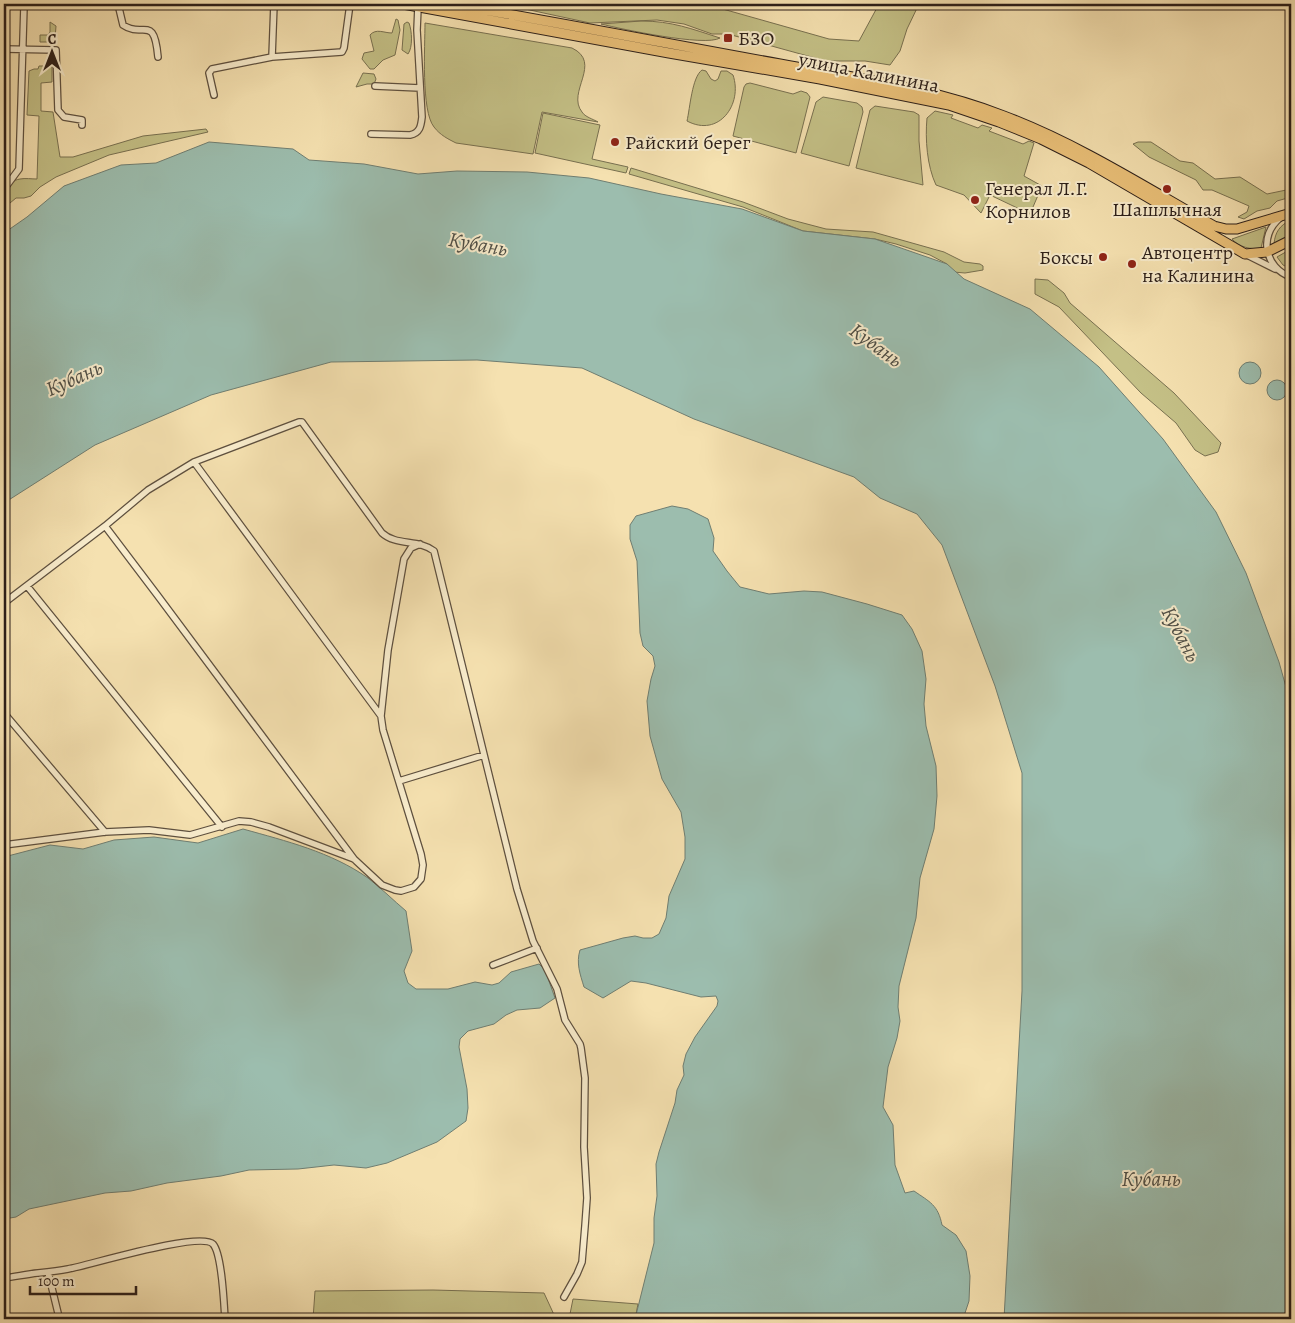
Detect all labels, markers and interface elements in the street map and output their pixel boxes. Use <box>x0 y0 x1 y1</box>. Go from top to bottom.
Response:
place label: БЗО <box>738 25 774 52</box>
north arrow <box>28 28 78 78</box>
text: С <box>48 30 57 49</box>
marker: БЗО <box>722 32 734 44</box>
street label: улица Калинина <box>795 45 942 100</box>
place label: Райский берег <box>625 129 751 156</box>
marker: Райский берег <box>609 136 621 148</box>
place label: Генерал Л.Г. Корнилов <box>985 175 1088 225</box>
marker: Шашлычная <box>1161 183 1173 195</box>
marker: Генерал Л.Г. Корнилов <box>969 194 981 206</box>
place label: Шашлычная <box>1112 196 1222 223</box>
water label: Кубань <box>446 225 510 263</box>
place label: Автоцентр на Калинина <box>1141 239 1255 289</box>
place label: Боксы <box>1039 244 1093 271</box>
marker: Боксы <box>1097 251 1109 263</box>
marker: Автоцентр на Калинина <box>1126 258 1138 270</box>
water label: Кубань <box>844 316 908 374</box>
water label: Кубань <box>41 353 107 403</box>
water label: Кубань <box>1155 601 1207 667</box>
water label: Кубань <box>1121 1165 1181 1193</box>
scale bar <box>30 1263 136 1295</box>
text: 100 m <box>38 1271 75 1291</box>

